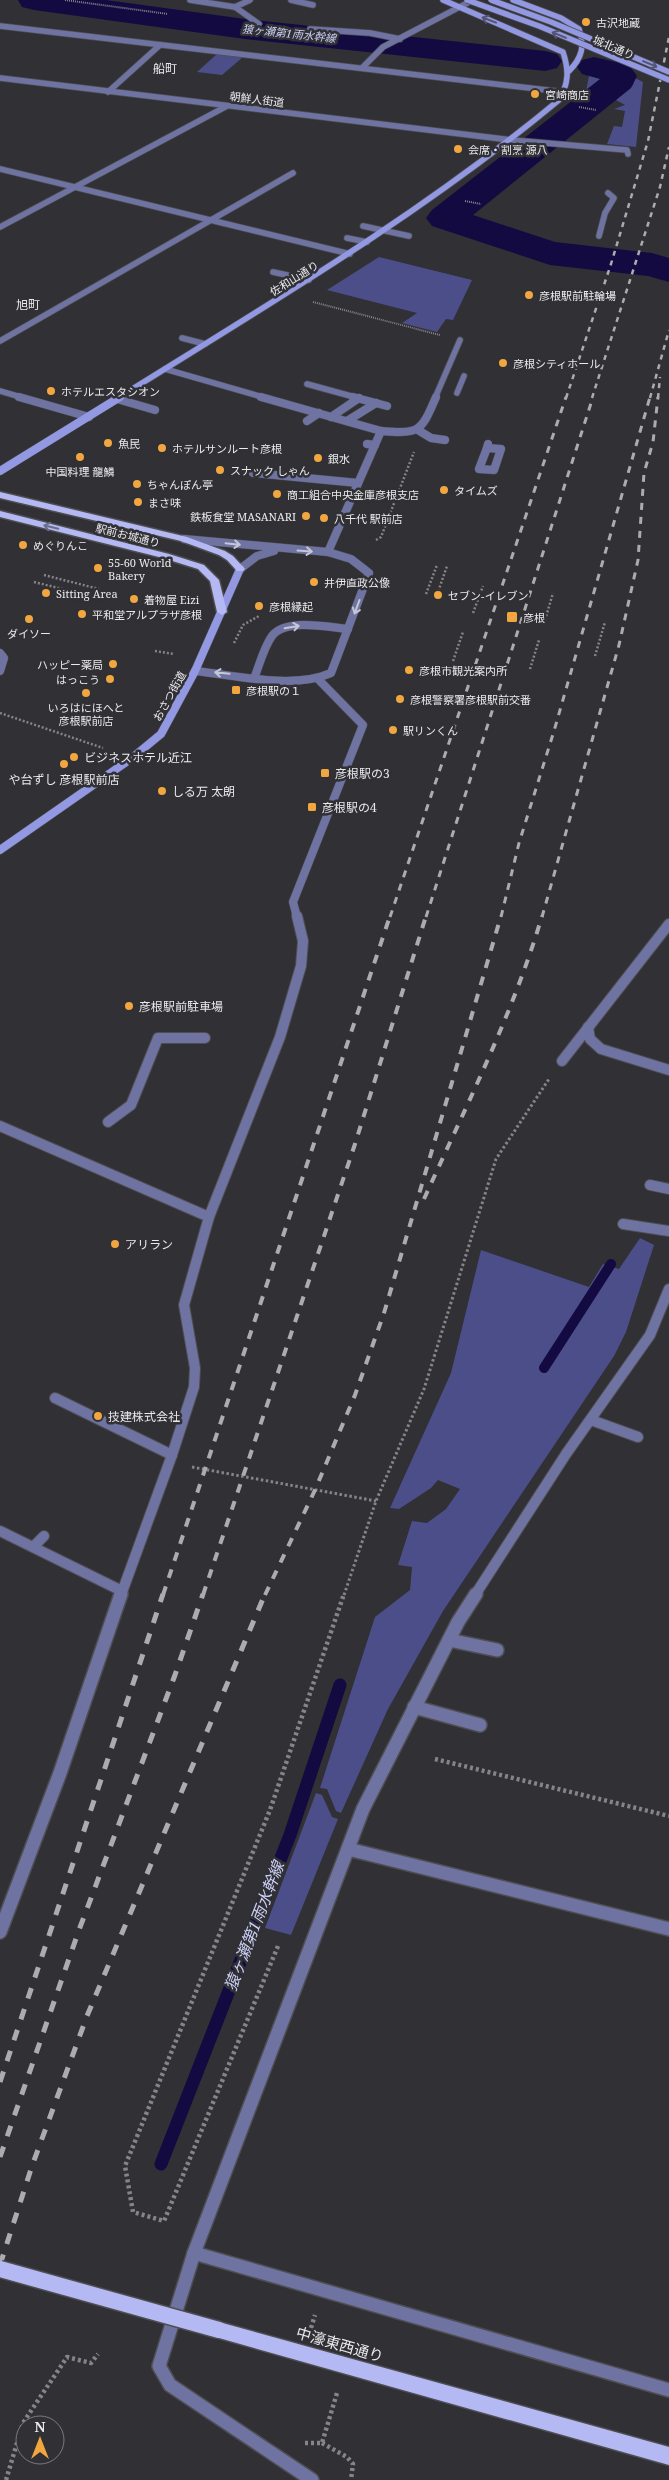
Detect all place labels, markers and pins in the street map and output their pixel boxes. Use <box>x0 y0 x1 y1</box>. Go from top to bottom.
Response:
place label: 古沢地蔵 <box>596 15 640 30</box>
marker: 古沢地蔵 <box>580 16 592 28</box>
place label: 宮崎商店 <box>545 87 589 102</box>
marker: 宮崎商店 <box>529 88 541 100</box>
place label: 会席・割烹 源八 <box>468 142 548 157</box>
marker: 会席・割烹 源八 <box>452 143 464 155</box>
place label: 彦根駅前駐輪場 <box>539 288 616 303</box>
marker: 彦根駅前駐輪場 <box>523 289 535 301</box>
place label: 彦根シティホール <box>513 356 600 371</box>
marker: 彦根シティホール <box>497 357 509 369</box>
place label: ホテルエスタシオン <box>61 384 160 399</box>
marker: ホテルエスタシオン <box>45 385 57 397</box>
place label: 魚民 <box>118 436 140 451</box>
marker: 魚民 <box>102 437 114 449</box>
place label: ホテルサンルート彦根 <box>172 441 282 456</box>
marker: ホテルサンルート彦根 <box>156 442 168 454</box>
marker: 中国料理 龍鱗 <box>74 451 86 463</box>
place label: 銀水 <box>328 451 350 466</box>
marker: 銀水 <box>312 452 324 464</box>
place label: スナック しゃん <box>230 463 310 478</box>
place label: 中国料理 龍鱗 <box>46 464 114 479</box>
marker: スナック しゃん <box>214 464 226 476</box>
place label: ちゃんぽん亭 <box>147 477 213 492</box>
marker: ちゃんぽん亭 <box>131 478 143 490</box>
place label: タイムズ <box>454 483 498 498</box>
marker: タイムズ <box>438 484 450 496</box>
place label: 商工組合中央金庫彦根支店 <box>287 487 419 502</box>
marker: 商工組合中央金庫彦根支店 <box>271 488 283 500</box>
place label: まさ味 <box>148 495 181 510</box>
marker: まさ味 <box>132 496 144 508</box>
place label: 鉄板食堂 MASANARI <box>190 509 296 524</box>
marker: 鉄板食堂 MASANARI <box>300 510 312 522</box>
place label: 八千代 駅前店 <box>334 511 403 526</box>
marker: 八千代 駅前店 <box>318 512 330 524</box>
place label: めぐりんこ <box>33 538 88 553</box>
marker: めぐりんこ <box>17 539 29 551</box>
place label: 55-60 World Bakery <box>108 555 172 583</box>
marker: 55-60 World Bakery <box>92 562 104 574</box>
place label: 井伊直政公像 <box>324 575 390 590</box>
marker: 井伊直政公像 <box>308 576 320 588</box>
place label: Sitting Area <box>56 586 118 601</box>
marker: Sitting Area <box>40 587 52 599</box>
place label: セブン-イレブン <box>448 588 528 603</box>
marker: セブン-イレブン <box>432 589 444 601</box>
place label: 着物屋 Eizi <box>144 592 200 607</box>
marker: 着物屋 Eizi <box>128 593 140 605</box>
place label: 彦根縁起 <box>269 599 313 614</box>
marker: 彦根縁起 <box>253 600 265 612</box>
place label: 平和堂アルプラザ彦根 <box>92 607 202 622</box>
marker: 平和堂アルプラザ彦根 <box>76 608 88 620</box>
marker: 彦根 <box>505 610 519 624</box>
place label: 彦根 <box>523 610 545 625</box>
marker: ダイソー <box>23 613 35 625</box>
place label: ダイソー <box>7 626 51 641</box>
place label: ハッピー薬局 <box>37 657 103 672</box>
marker: ハッピー薬局 <box>107 658 119 670</box>
place label: 彦根市観光案内所 <box>419 663 508 678</box>
marker: 彦根市観光案内所 <box>403 664 415 676</box>
place label: はっこう <box>56 672 100 687</box>
marker: はっこう <box>104 673 116 685</box>
place label: 彦根駅の１ <box>246 683 301 698</box>
marker: 彦根駅の１ <box>230 684 242 696</box>
marker: いろはにほへと 彦根駅前店 <box>80 687 92 699</box>
place label: 彦根警察署彦根駅前交番 <box>410 692 531 707</box>
marker: 彦根警察署彦根駅前交番 <box>394 693 406 705</box>
place label: いろはにほへと 彦根駅前店 <box>48 700 124 728</box>
place label: 駅リンくん <box>403 723 458 738</box>
marker: 駅リンくん <box>387 724 399 736</box>
place label: ビジネスホテル近江 <box>84 749 192 766</box>
marker: ビジネスホテル近江 <box>68 751 80 763</box>
marker: や台ずし 彦根駅前店 <box>58 758 70 770</box>
place label: 彦根駅の3 <box>335 765 390 782</box>
marker: 彦根駅の3 <box>319 767 331 779</box>
place label: や台ずし 彦根駅前店 <box>8 771 120 788</box>
place label: しる万 太朗 <box>172 783 235 800</box>
marker: しる万 太朗 <box>156 785 168 797</box>
place label: 彦根駅の4 <box>322 799 377 816</box>
marker: 彦根駅の4 <box>306 801 318 813</box>
place label: 彦根駅前駐車場 <box>139 998 223 1015</box>
marker: 彦根駅前駐車場 <box>123 1000 135 1012</box>
place label: アリラン <box>125 1236 173 1253</box>
marker: アリラン <box>109 1238 121 1250</box>
place label: 技建株式会社 <box>108 1408 180 1425</box>
marker: 技建株式会社 <box>92 1410 104 1422</box>

